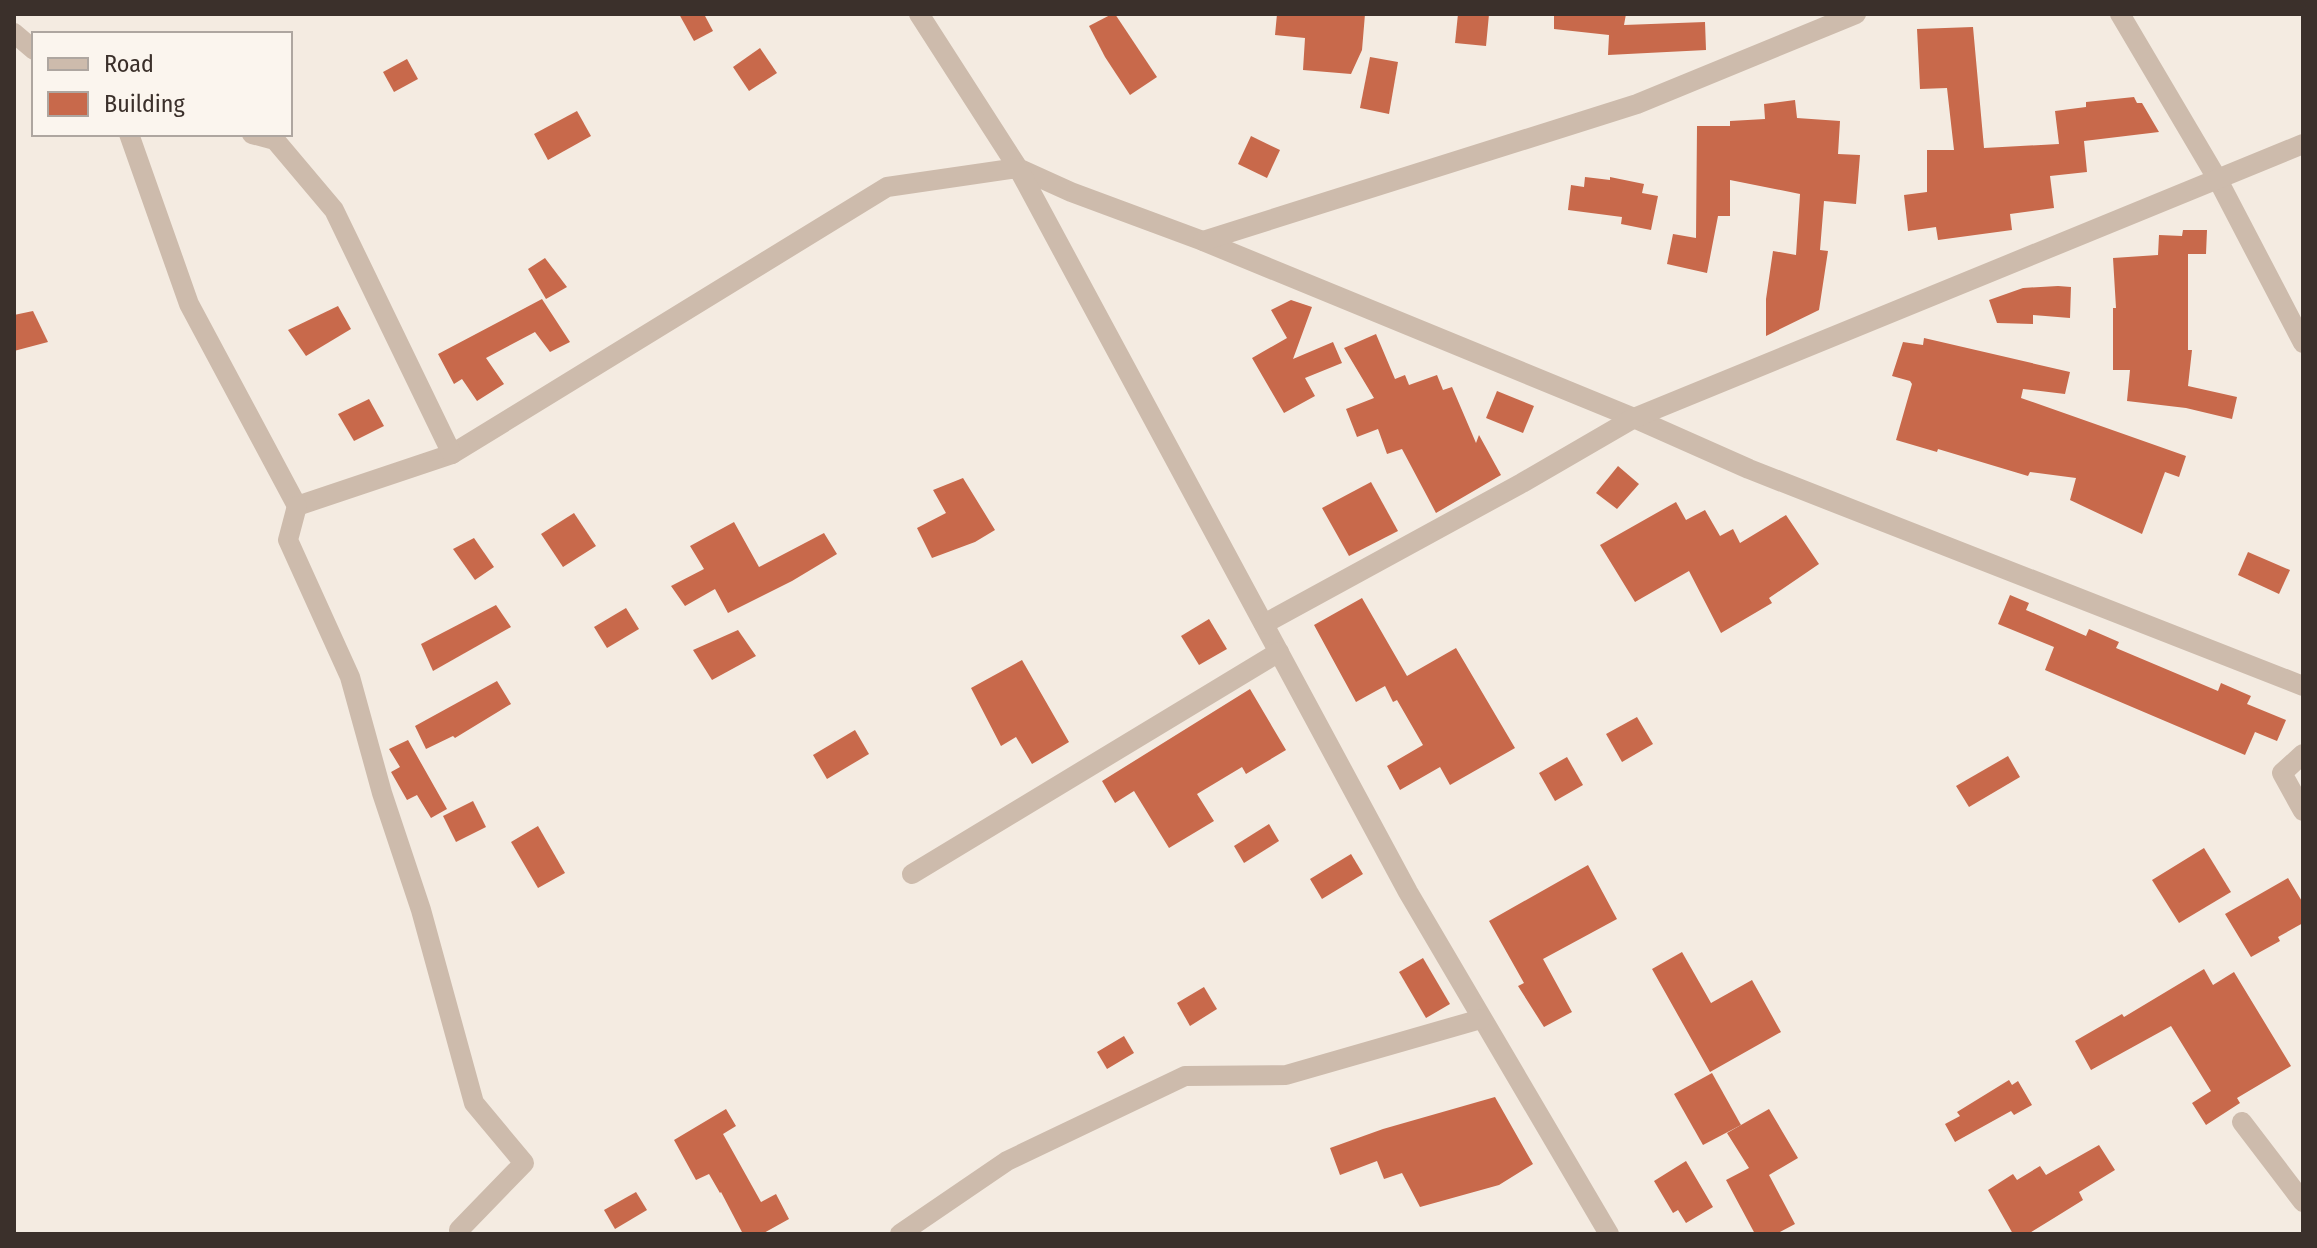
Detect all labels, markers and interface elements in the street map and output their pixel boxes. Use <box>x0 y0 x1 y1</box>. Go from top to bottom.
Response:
legend <box>32 32 292 136</box>
text: Road <box>104 50 154 78</box>
text: Building <box>104 90 186 118</box>

